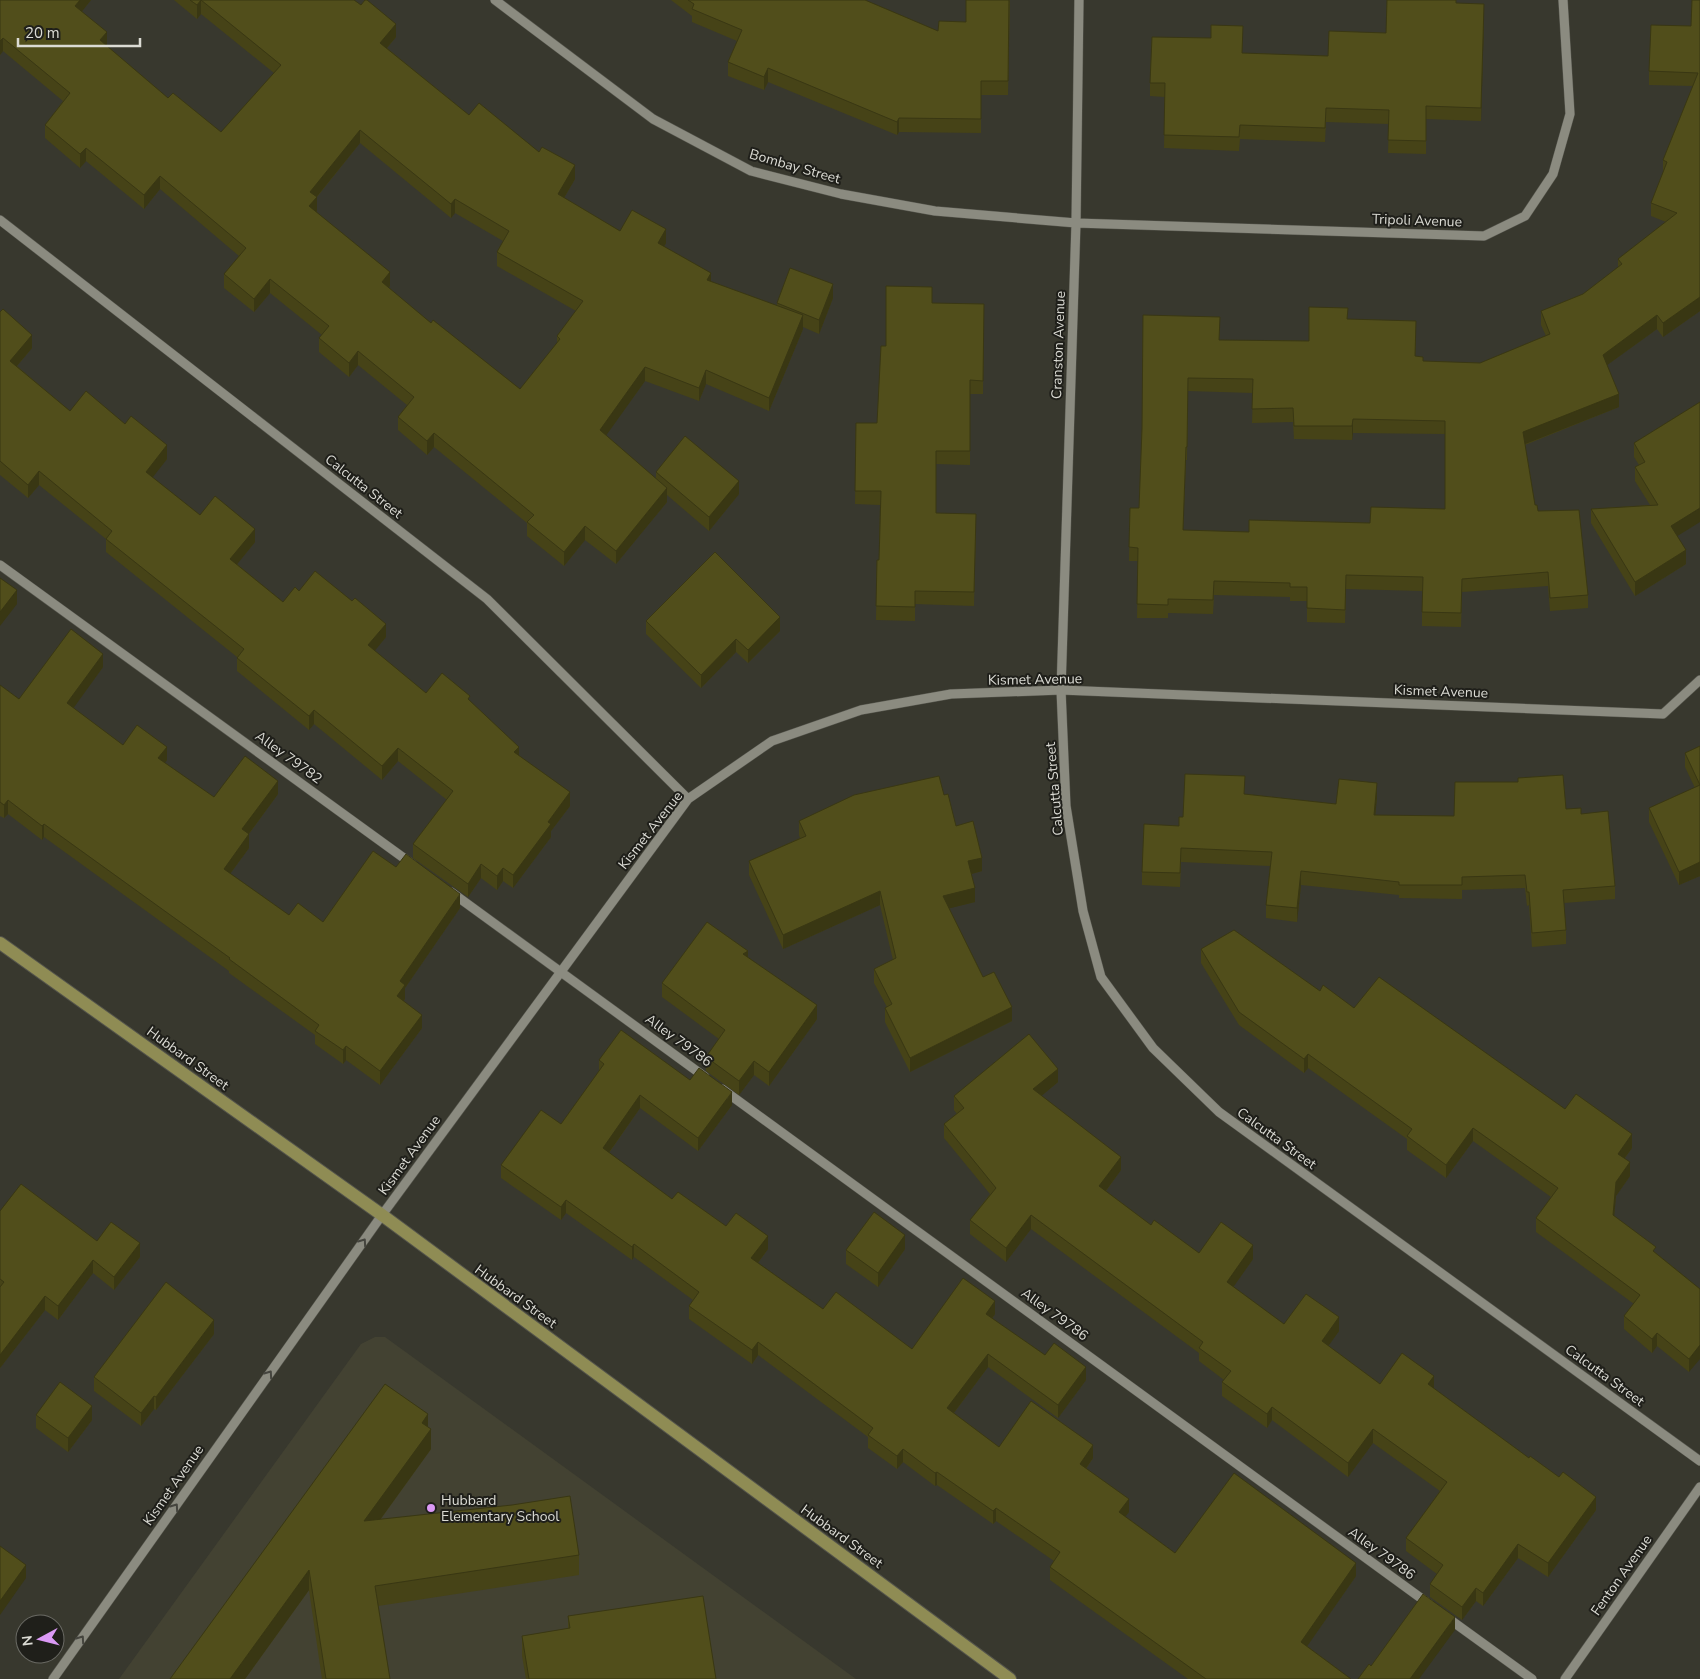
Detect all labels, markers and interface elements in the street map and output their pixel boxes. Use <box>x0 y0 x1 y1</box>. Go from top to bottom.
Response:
scale bar <box>18 15 140 47</box>
text: 20 m <box>25 23 60 43</box>
street label: Bombay Street <box>747 144 843 189</box>
street label: Tripoli Avenue <box>1372 209 1462 232</box>
street label: Cranston Avenue <box>1047 291 1070 399</box>
street label: Calcutta Street <box>321 450 407 523</box>
street label: Kismet Avenue <box>988 669 1082 690</box>
street label: Kismet Avenue <box>1394 680 1488 703</box>
street label: Alley 79782 <box>251 727 326 788</box>
street label: Calcutta Street <box>1041 741 1068 837</box>
street label: Kismet Avenue <box>614 787 687 873</box>
street label: Alley 79786 <box>641 1010 716 1071</box>
street label: Hubbard Street <box>143 1022 233 1095</box>
street label: Calcutta Street <box>1233 1103 1320 1174</box>
street label: Kismet Avenue <box>374 1112 445 1199</box>
one-way arrow <box>357 1238 366 1248</box>
street label: Hubbard Street <box>471 1260 561 1333</box>
street label: Alley 79786 <box>1017 1284 1092 1345</box>
street label: Calcutta Street <box>1561 1340 1648 1411</box>
one-way arrow <box>263 1370 272 1380</box>
street label: Kismet Avenue <box>139 1441 208 1529</box>
place label: Hubbard Elementary School <box>441 1491 560 1526</box>
street label: Hubbard Street <box>797 1500 887 1573</box>
marker: Hubbard Elementary School <box>425 1502 437 1514</box>
one-way arrow <box>169 1503 178 1513</box>
street label: Alley 79786 <box>1344 1523 1419 1584</box>
street label: Fenton Avenue <box>1586 1531 1656 1619</box>
north arrow <box>15 1614 65 1664</box>
text: N <box>18 1634 38 1647</box>
one-way arrow <box>75 1635 84 1645</box>

